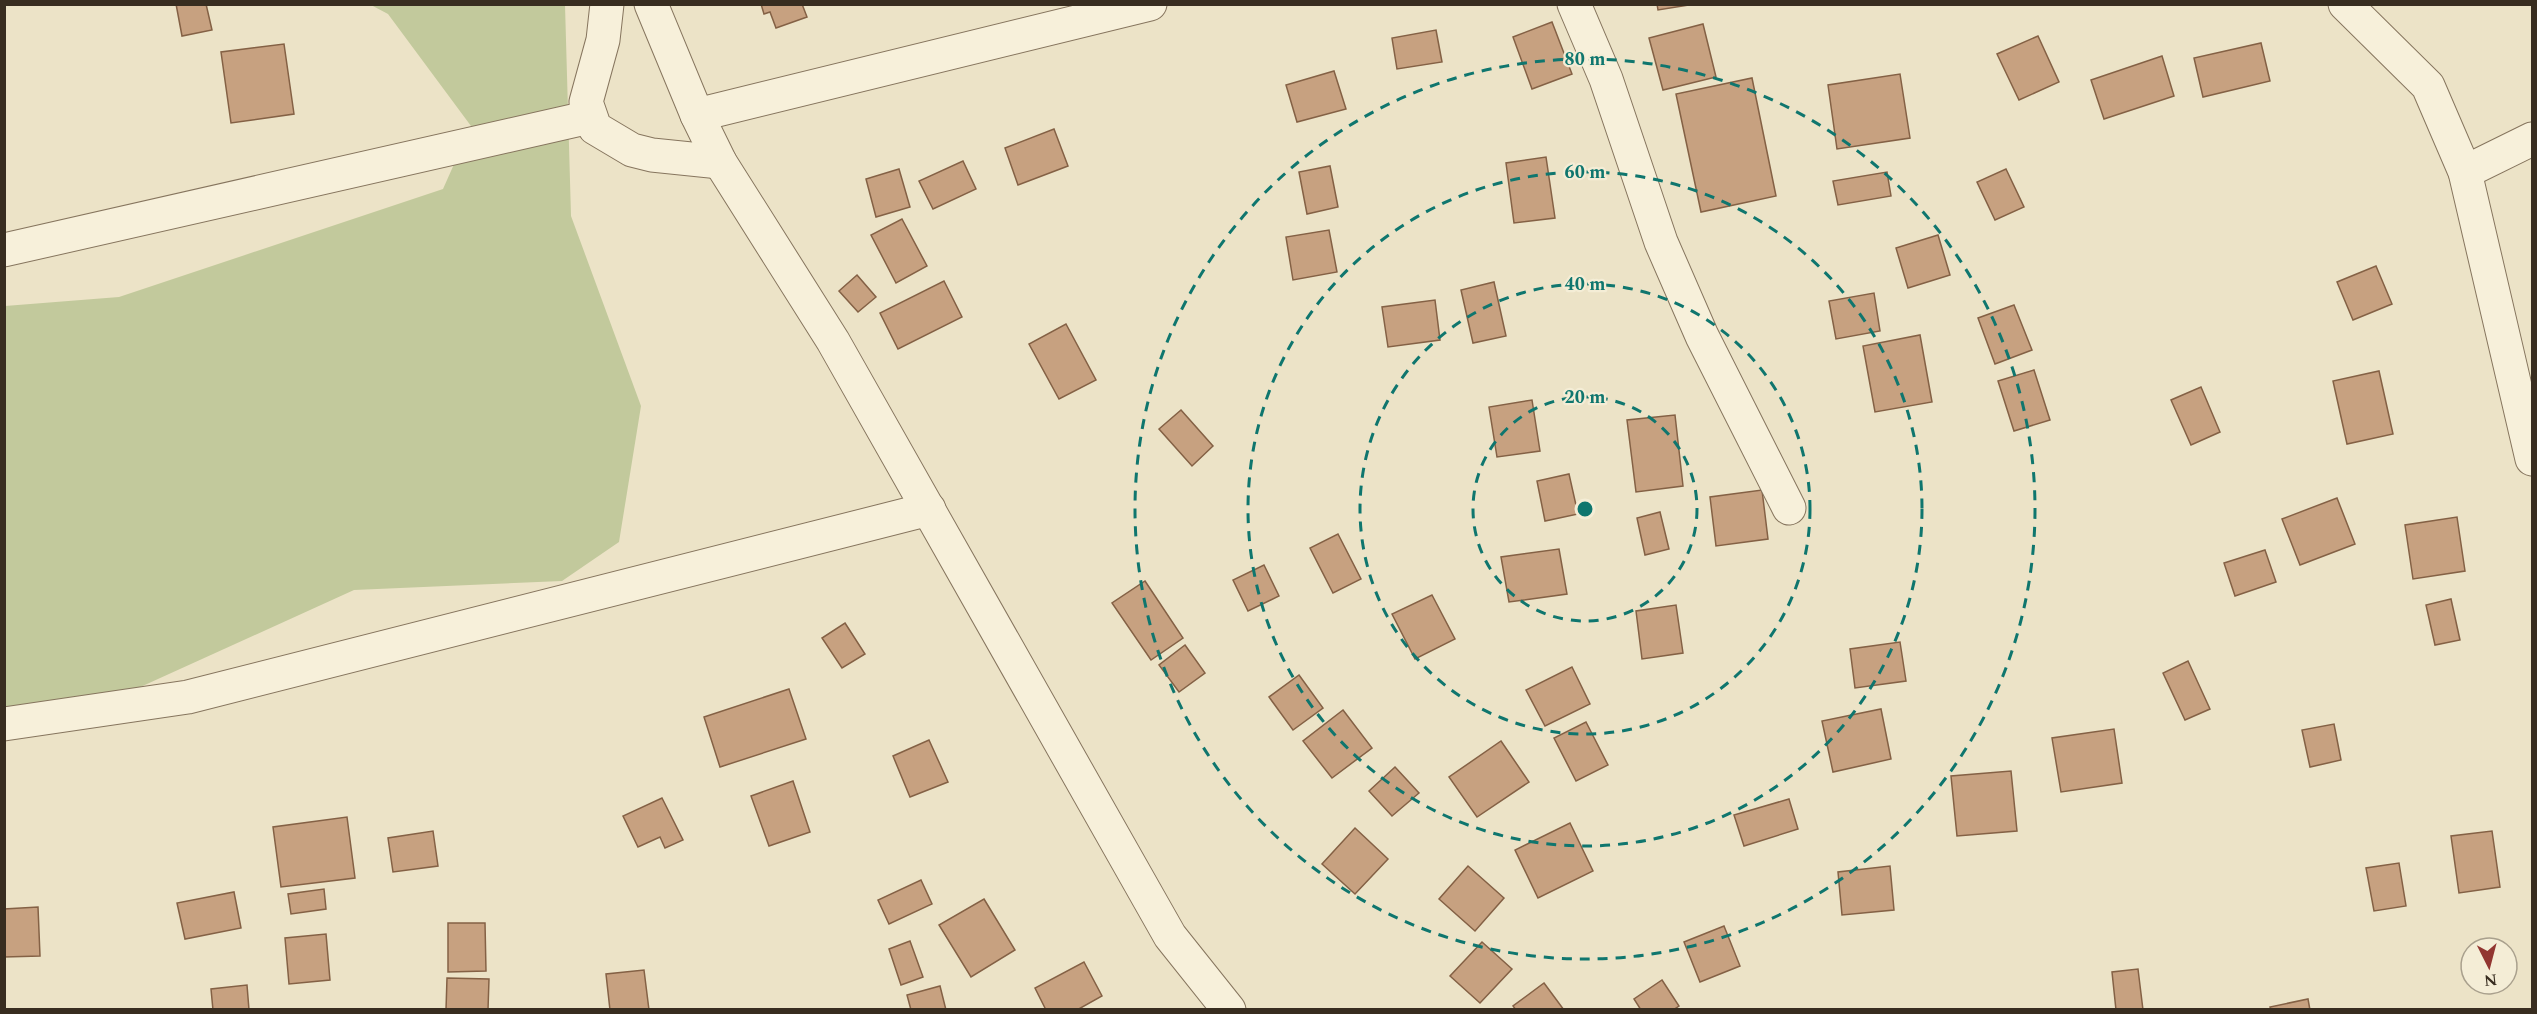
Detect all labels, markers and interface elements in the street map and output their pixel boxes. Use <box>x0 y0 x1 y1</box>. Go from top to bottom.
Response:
text: 80 m <box>1565 46 1605 73</box>
text: 60 m <box>1565 159 1605 186</box>
text: 40 m <box>1565 271 1605 298</box>
text: 20 m <box>1565 384 1605 411</box>
centre of rings <box>1575 499 1595 519</box>
north arrow <box>2459 936 2519 996</box>
text: N <box>2483 967 2498 993</box>

